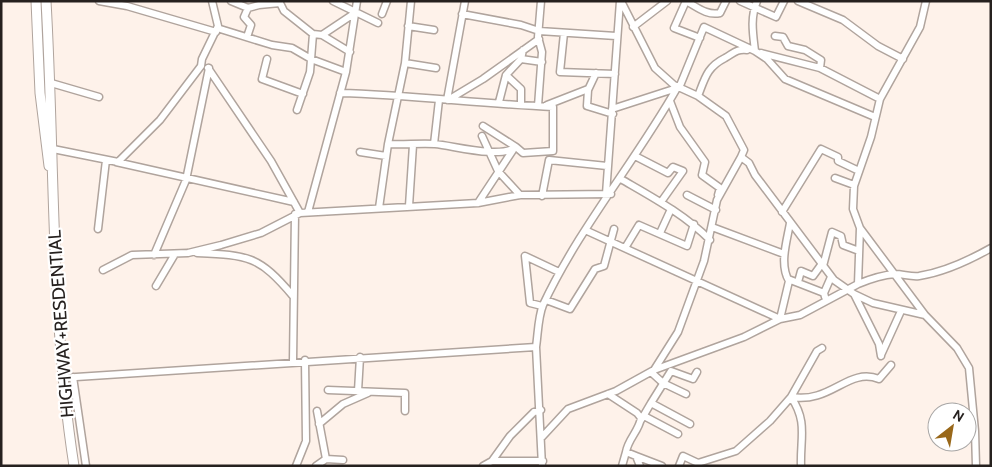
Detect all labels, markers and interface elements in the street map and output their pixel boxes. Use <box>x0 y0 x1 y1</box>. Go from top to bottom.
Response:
street label: HIGHWAY+RESDENTIAL <box>43 230 79 418</box>
north arrow <box>927 402 977 452</box>
text: N <box>950 406 968 426</box>

